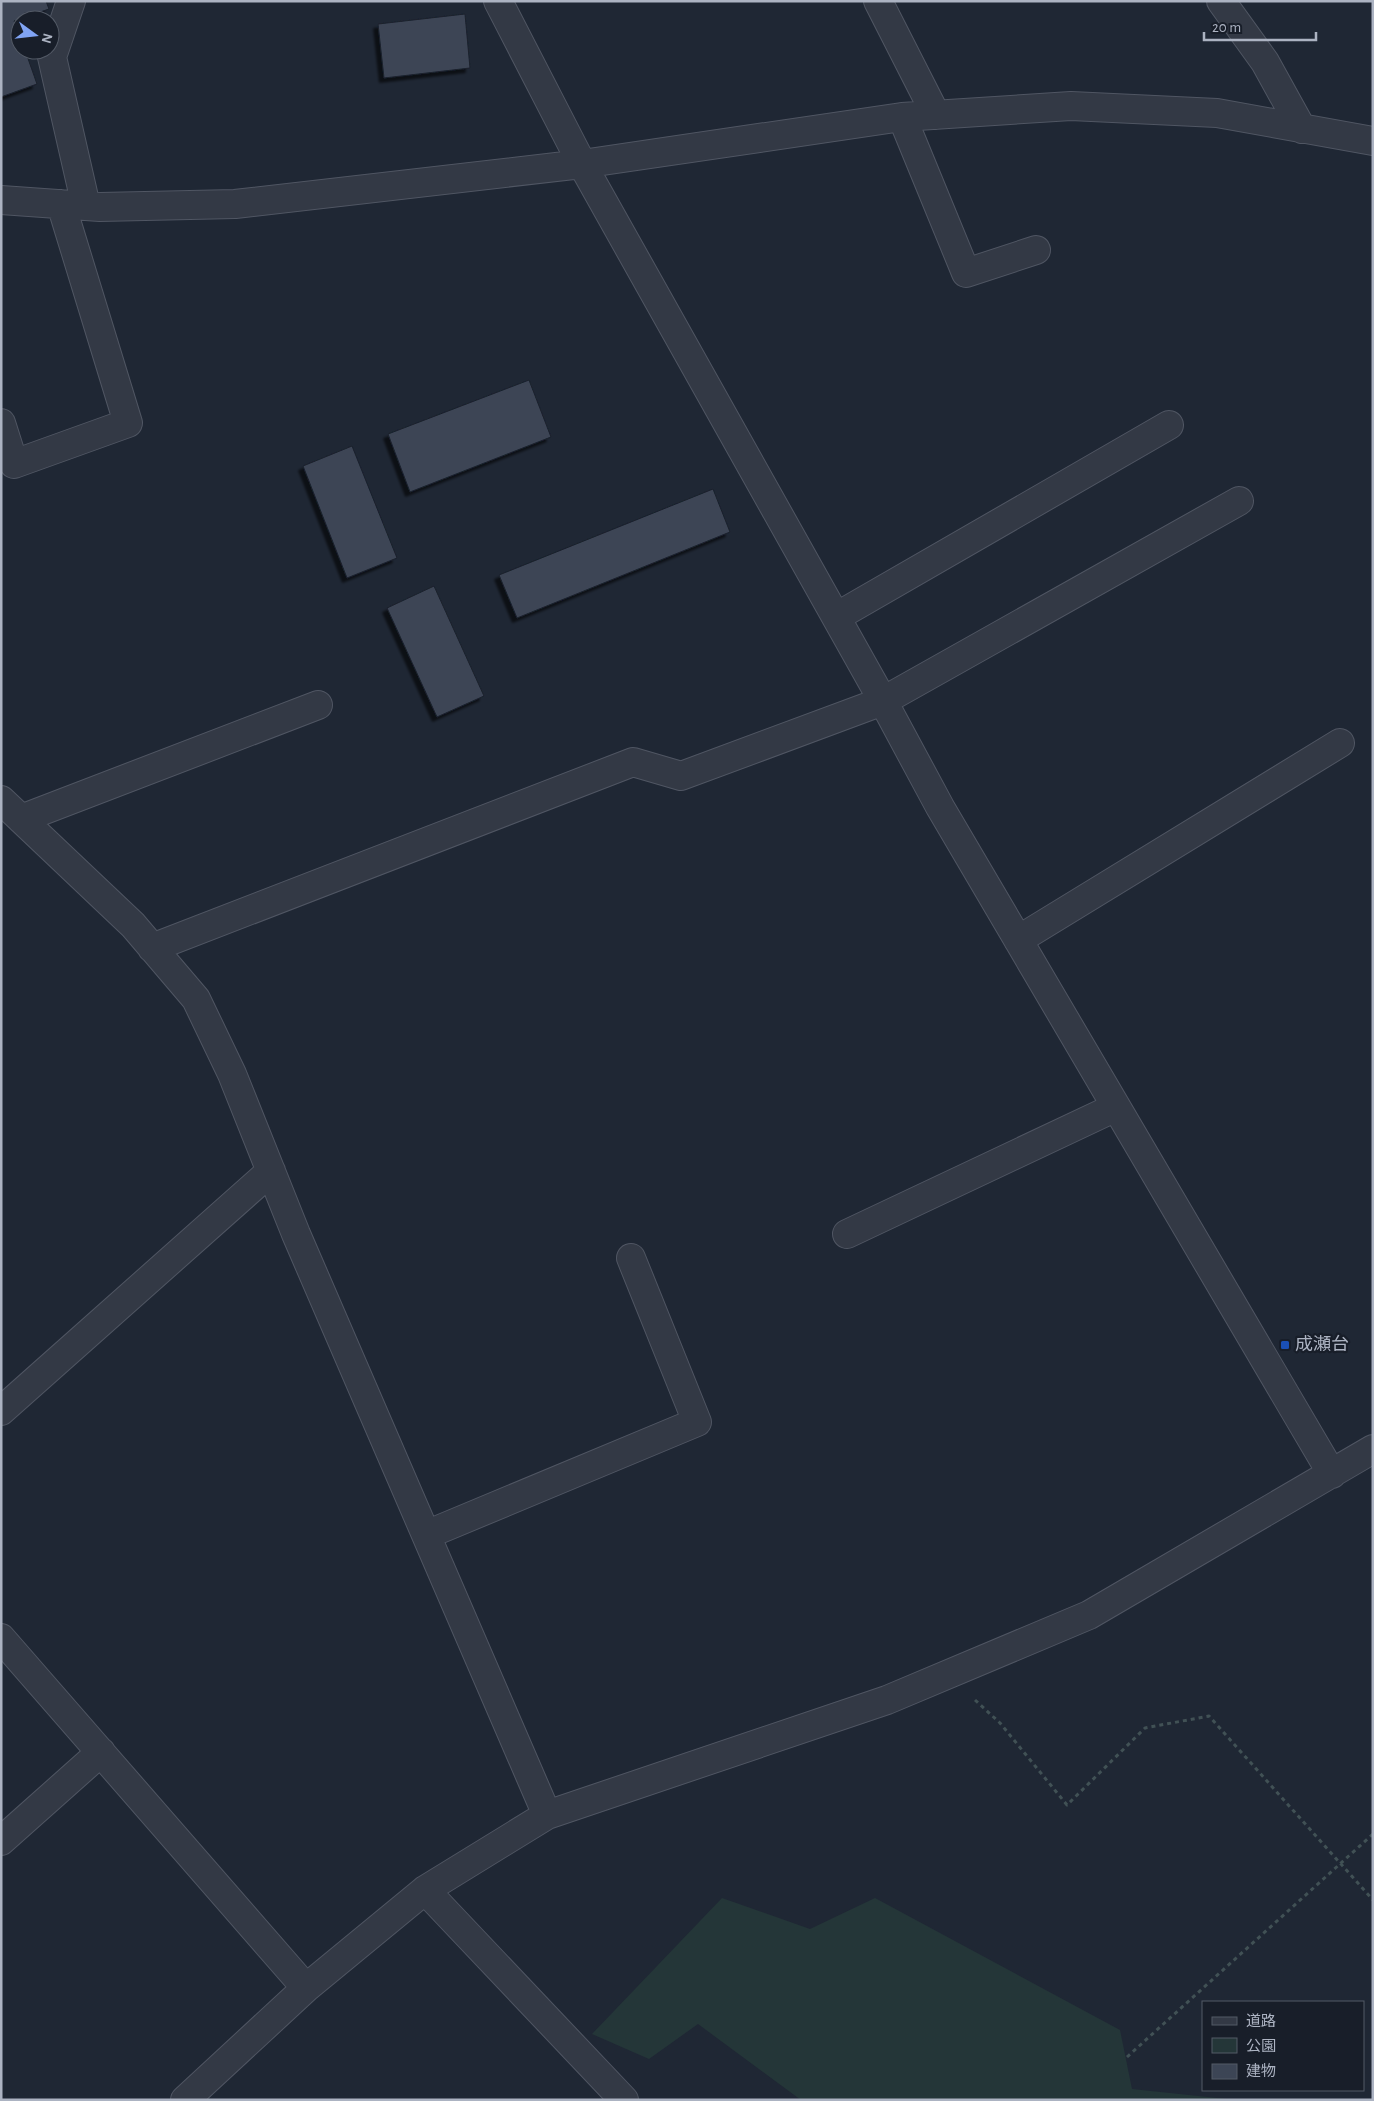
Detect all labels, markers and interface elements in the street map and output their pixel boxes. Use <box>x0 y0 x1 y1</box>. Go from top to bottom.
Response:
north arrow <box>10 10 60 60</box>
scale bar <box>1204 10 1316 42</box>
text: 20 m <box>1212 20 1241 35</box>
text: N <box>39 32 55 45</box>
place label: 成瀬台 <box>1295 1334 1349 1354</box>
marker: 成瀬台 <box>1279 1339 1291 1351</box>
legend <box>1202 2001 1364 2091</box>
text: 道路 <box>1246 2013 1276 2029</box>
text: 公園 <box>1246 2038 1276 2054</box>
text: 建物 <box>1246 2063 1276 2079</box>

